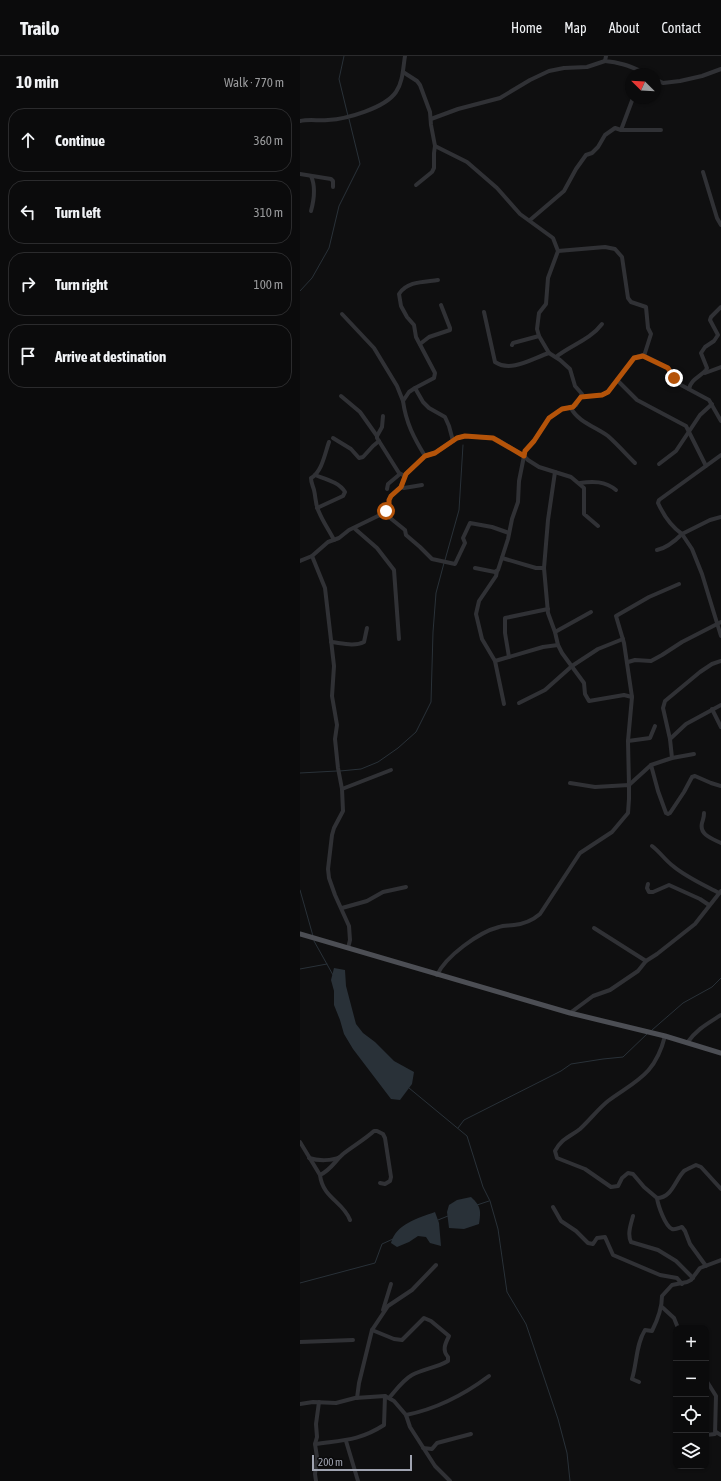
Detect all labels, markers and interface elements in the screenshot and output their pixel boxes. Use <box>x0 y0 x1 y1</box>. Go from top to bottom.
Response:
text: Trailo <box>20 17 59 39</box>
text: Home <box>511 20 542 36</box>
text: Map <box>564 20 587 36</box>
text: About <box>609 20 640 36</box>
text: Contact <box>662 20 701 36</box>
north arrow <box>625 68 661 104</box>
text: 10 min <box>16 72 59 92</box>
text: Walk · 770 m <box>224 75 284 90</box>
icon: ahead <box>17 129 39 151</box>
text: Continue <box>55 132 105 149</box>
text: 360 m <box>254 133 283 148</box>
icon: left <box>17 201 39 223</box>
text: Turn left <box>55 204 101 221</box>
text: 310 m <box>254 205 283 220</box>
icon: right <box>17 273 39 295</box>
text: Turn right <box>55 276 108 293</box>
text: 100 m <box>254 277 283 292</box>
icon: arrive <box>17 345 39 367</box>
text: Arrive at destination <box>55 348 166 365</box>
route end <box>665 369 683 387</box>
route start <box>377 502 395 520</box>
map controls <box>673 1325 709 1469</box>
button: + <box>673 1325 709 1361</box>
button: − <box>673 1361 709 1397</box>
button: locate <box>673 1397 709 1433</box>
button: layers <box>673 1433 709 1469</box>
scale bar <box>312 1453 412 1472</box>
text: 200 m <box>318 1456 343 1468</box>

